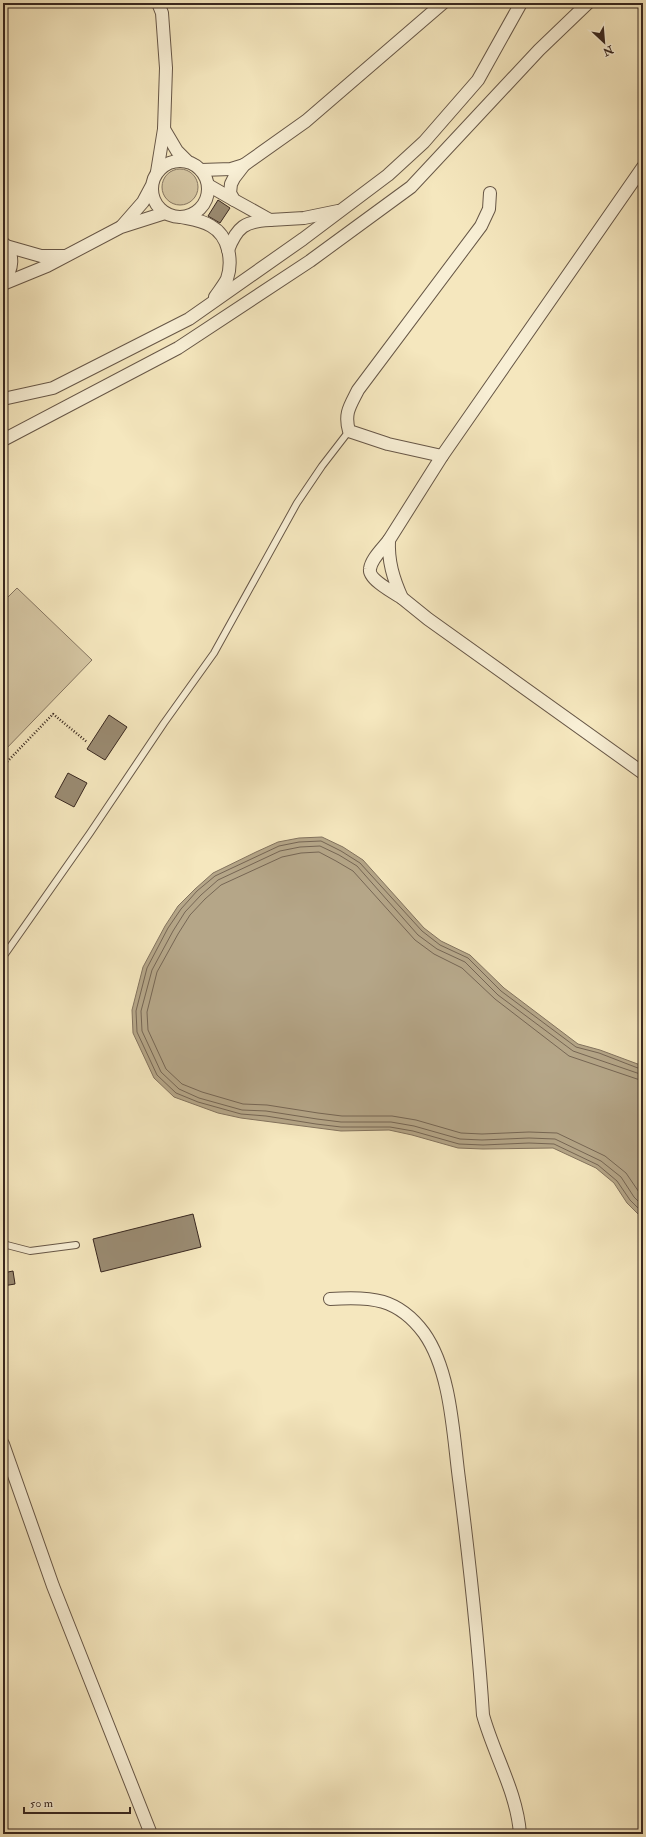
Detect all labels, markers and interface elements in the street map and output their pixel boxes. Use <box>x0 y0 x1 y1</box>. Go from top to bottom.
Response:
north arrow <box>584 22 624 62</box>
text: N <box>600 42 616 59</box>
scale bar <box>24 1789 130 1815</box>
text: 50 m <box>30 1796 54 1811</box>

